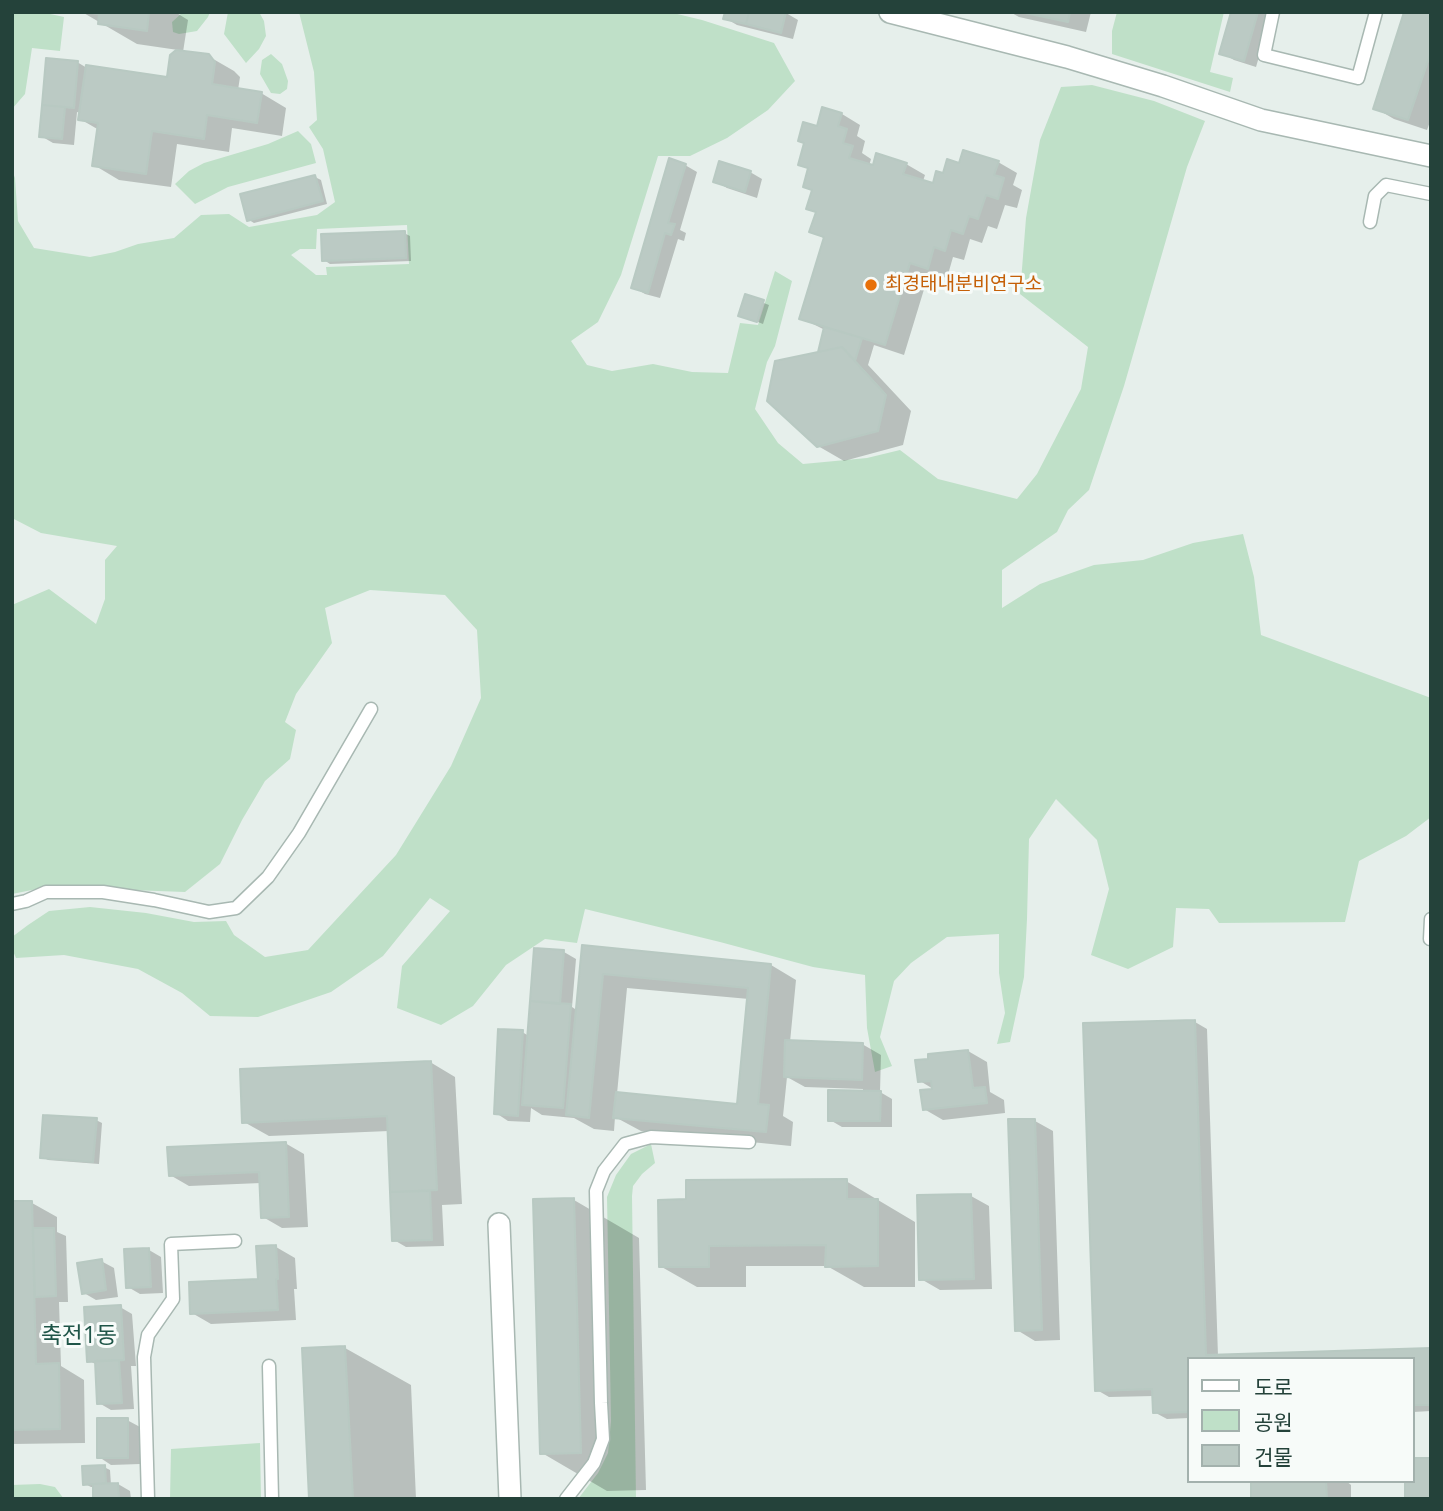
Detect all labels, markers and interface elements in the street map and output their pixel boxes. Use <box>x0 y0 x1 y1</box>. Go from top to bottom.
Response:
place label: 최경태내분비연구소 <box>885 274 1042 296</box>
marker: 최경태내분비연구소 <box>863 277 879 293</box>
district label: 축전1동 <box>41 1322 117 1350</box>
legend <box>1188 1357 1415 1483</box>
text: 도로 <box>1254 1373 1293 1401</box>
text: 공원 <box>1254 1408 1293 1436</box>
text: 건물 <box>1254 1443 1293 1471</box>

